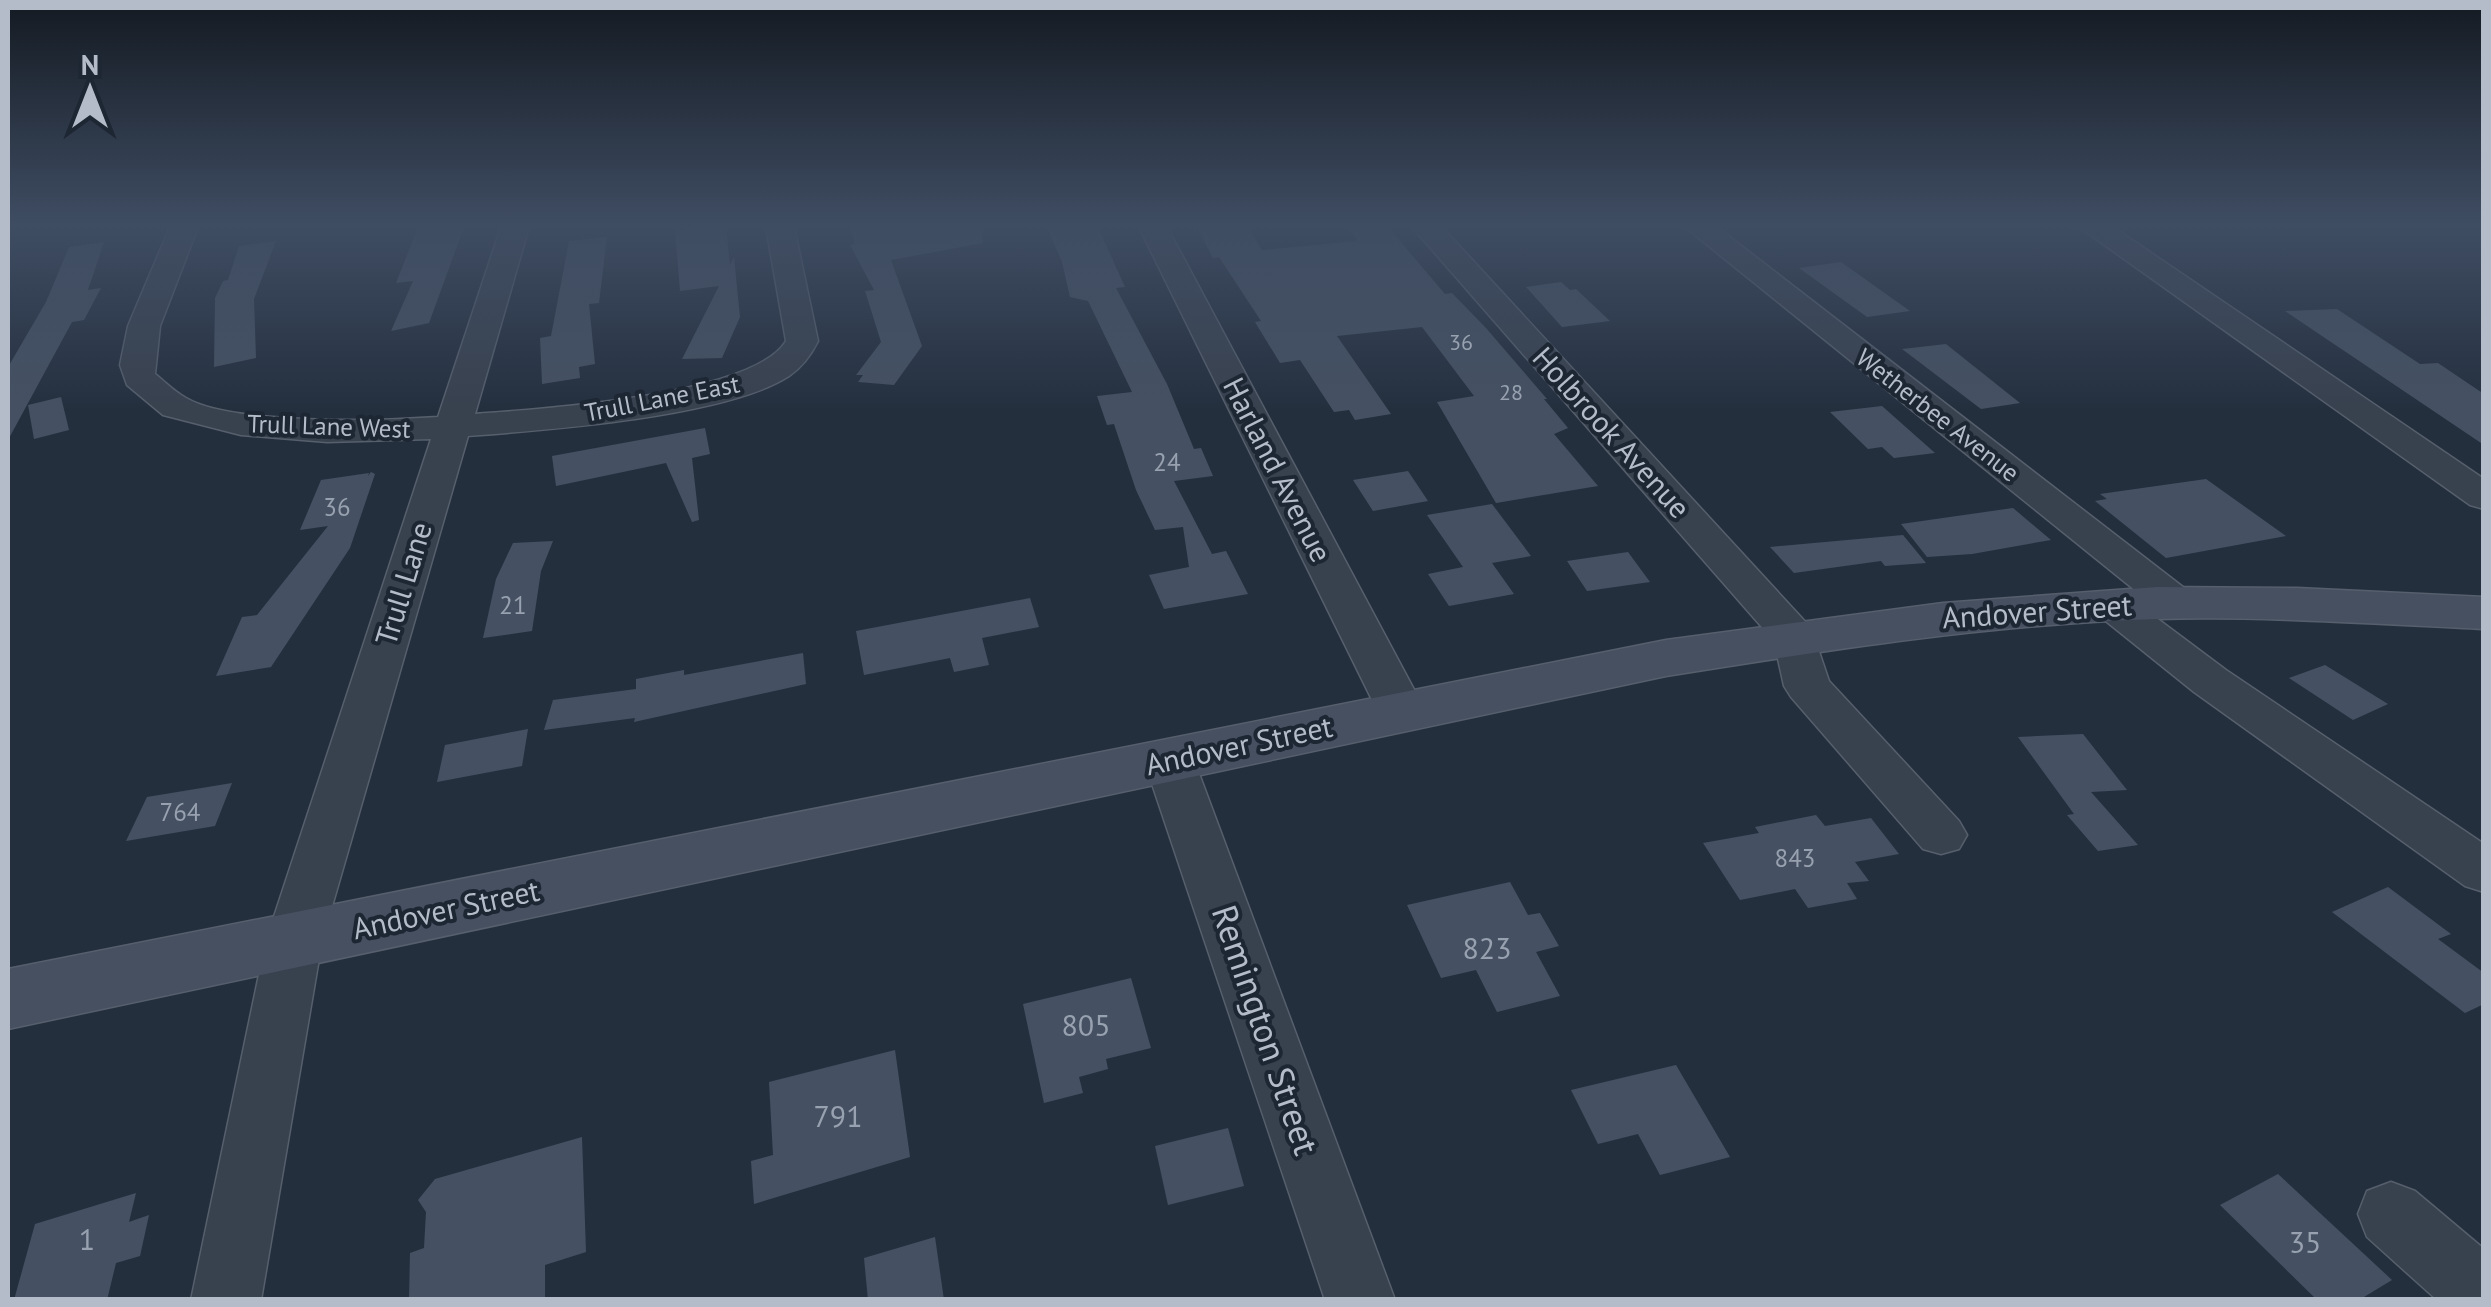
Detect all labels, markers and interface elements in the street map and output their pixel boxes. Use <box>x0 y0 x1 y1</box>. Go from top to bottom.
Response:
north arrow <box>40 40 140 140</box>
text: N <box>81 46 99 83</box>
house number: 36 <box>1449 328 1473 356</box>
street label: Holbrook Avenue <box>1525 338 1699 526</box>
street label: Wetherbee Avenue <box>1850 341 2026 489</box>
street label: Trull Lane East <box>582 367 743 429</box>
street label: Harland Avenue <box>1215 370 1342 568</box>
house number: 28 <box>1499 378 1523 406</box>
street label: Trull Lane West <box>247 407 412 445</box>
house number: 24 <box>1153 446 1181 478</box>
house number: 36 <box>323 491 351 523</box>
street label: Trull Lane <box>365 517 440 650</box>
street label: Andover Street <box>1941 584 2133 637</box>
house number: 21 <box>499 589 527 621</box>
street label: Andover Street <box>1142 706 1336 783</box>
house number: 764 <box>160 796 201 828</box>
house number: 843 <box>1775 842 1815 874</box>
street label: Andover Street <box>349 870 543 947</box>
street label: Remington Street <box>1202 899 1330 1161</box>
house number: 823 <box>1462 928 1512 967</box>
house number: 805 <box>1061 1005 1111 1044</box>
house number: 791 <box>813 1096 863 1135</box>
house number: 1 <box>79 1219 95 1258</box>
house number: 35 <box>2289 1222 2321 1261</box>

